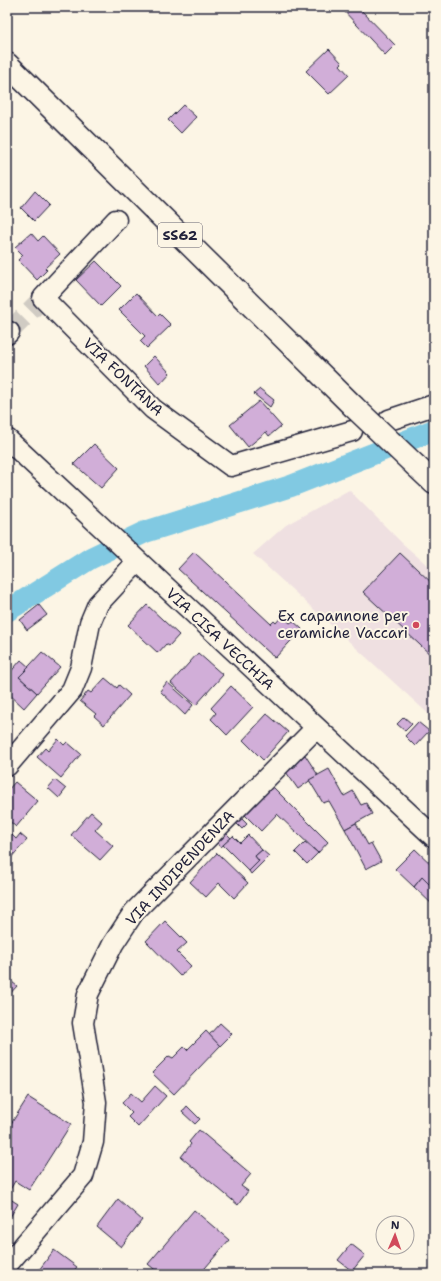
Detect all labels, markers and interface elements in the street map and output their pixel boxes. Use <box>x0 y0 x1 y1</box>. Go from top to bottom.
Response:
road number: SS62 <box>158 223 202 247</box>
street label: VIA FONTANA <box>79 334 168 421</box>
street label: VIA CISA VECCHIA <box>161 583 279 695</box>
place label: Ex capannone per ceramiche Vaccari <box>278 606 408 643</box>
marker: Ex capannone per ceramiche Vaccari <box>411 620 421 630</box>
street label: VIA INDIPENDENZA <box>121 806 239 930</box>
north arrow <box>375 1215 415 1255</box>
text: N <box>391 1218 400 1233</box>

